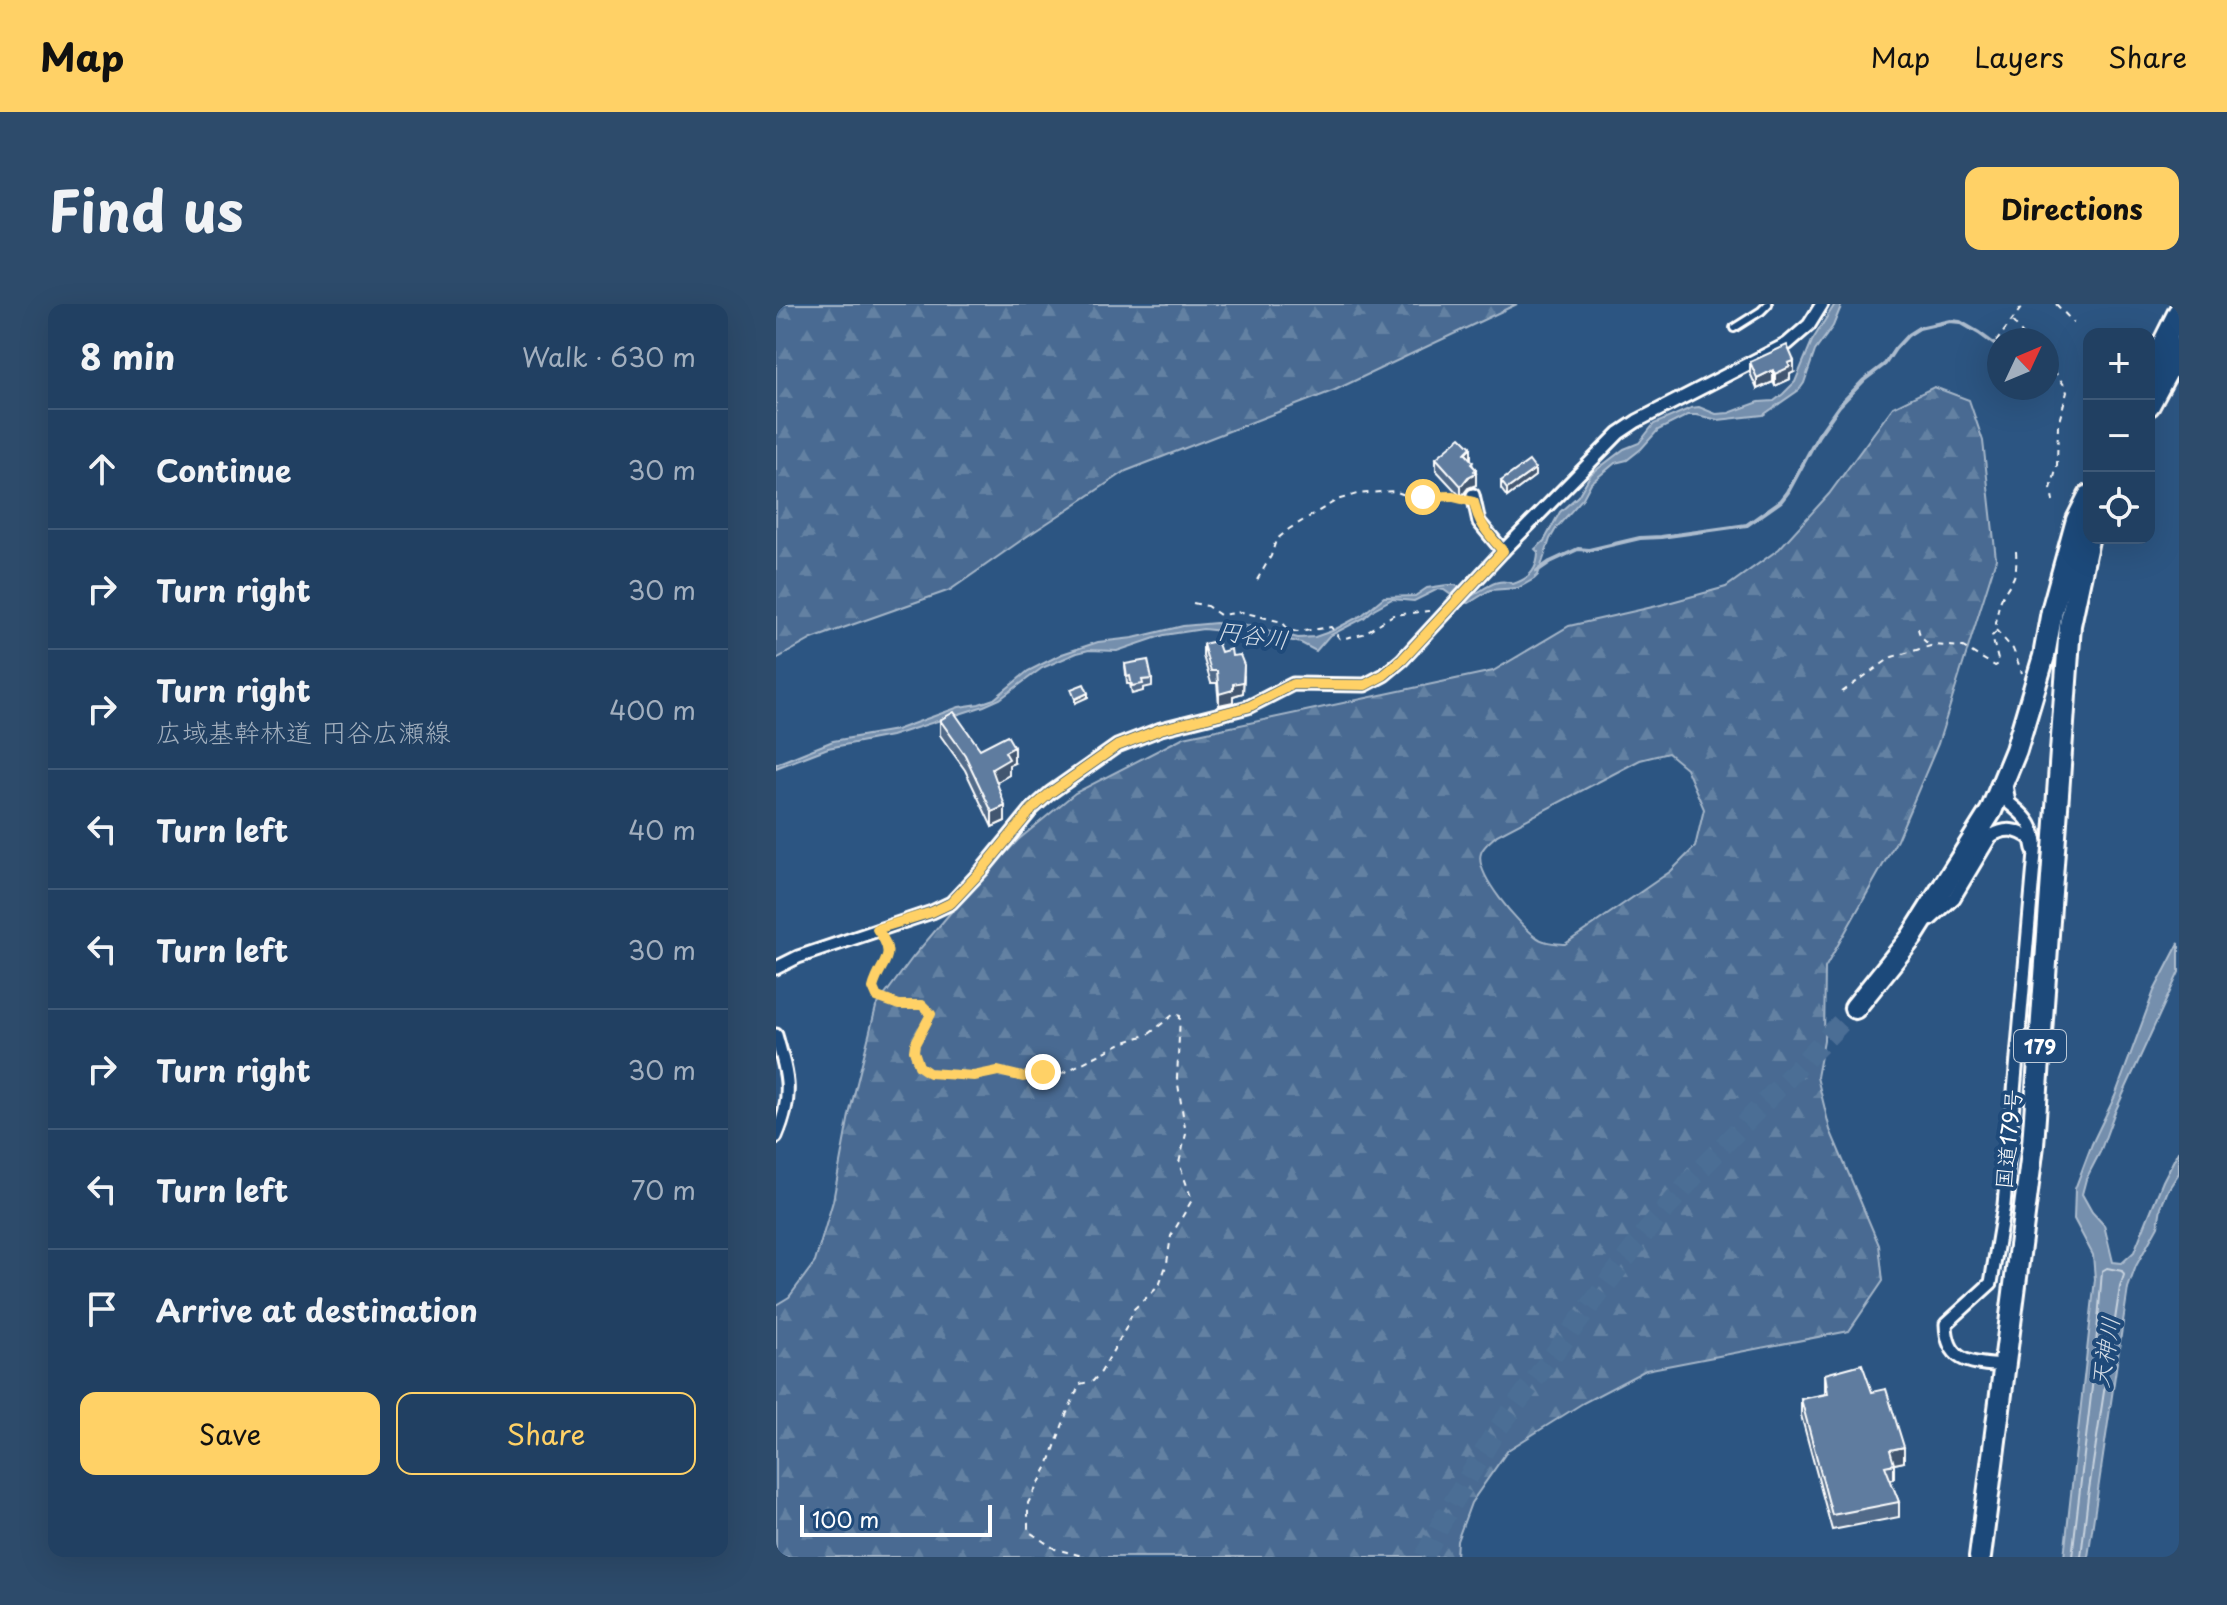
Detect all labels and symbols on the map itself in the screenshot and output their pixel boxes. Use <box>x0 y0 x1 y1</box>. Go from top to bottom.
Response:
north arrow <box>1987 328 2059 400</box>
route start <box>1405 479 1441 515</box>
water label: 円谷川 <box>1215 611 1291 657</box>
road number: 179 <box>2014 1030 2066 1062</box>
route end <box>1025 1054 1061 1090</box>
street label: 国道179号 <box>1985 1087 2029 1191</box>
water label: 天神川 <box>2081 1314 2127 1390</box>
scale bar <box>800 1501 992 1537</box>

